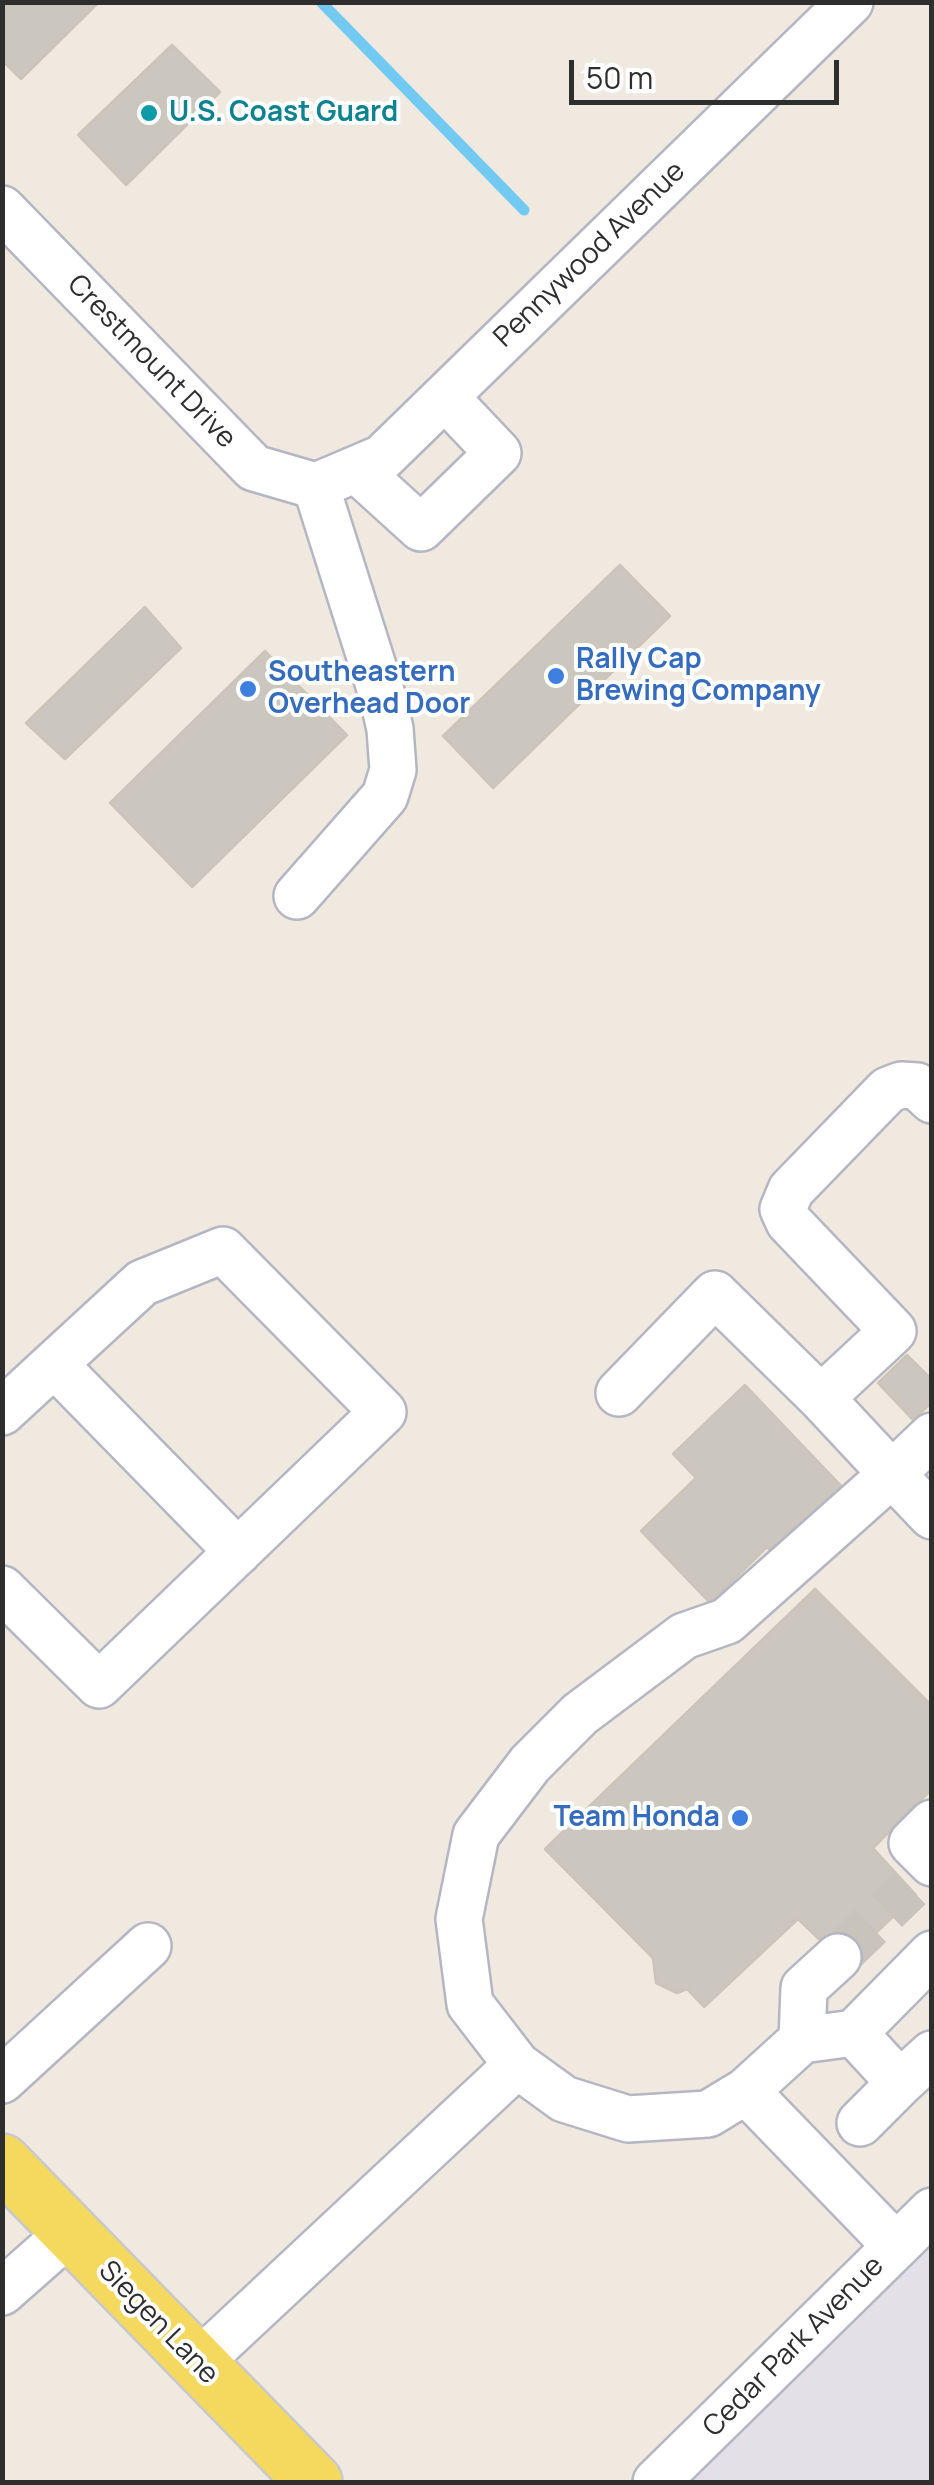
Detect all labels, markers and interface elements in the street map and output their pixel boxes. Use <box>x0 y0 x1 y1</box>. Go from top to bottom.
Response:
scale bar <box>574 40 844 102</box>
text: 50 m <box>586 57 653 98</box>
place label: U.S. Coast Guard <box>169 96 398 130</box>
marker: U.S. Coast Guard <box>138 102 160 124</box>
street label: Pennywood Avenue <box>488 155 692 355</box>
street label: Crestmount Drive <box>60 268 242 456</box>
place label: Rally Cap Brewing Company <box>576 643 821 709</box>
place label: Southeastern Overhead Door <box>268 656 470 722</box>
marker: Rally Cap Brewing Company <box>545 665 567 687</box>
marker: Southeastern Overhead Door <box>237 678 259 700</box>
place label: Team Honda <box>554 1801 720 1835</box>
marker: Team Honda <box>729 1807 751 1829</box>
street label: Cedar Park Avenue <box>697 2250 891 2444</box>
street label: Siegen Lane <box>91 2255 225 2391</box>

